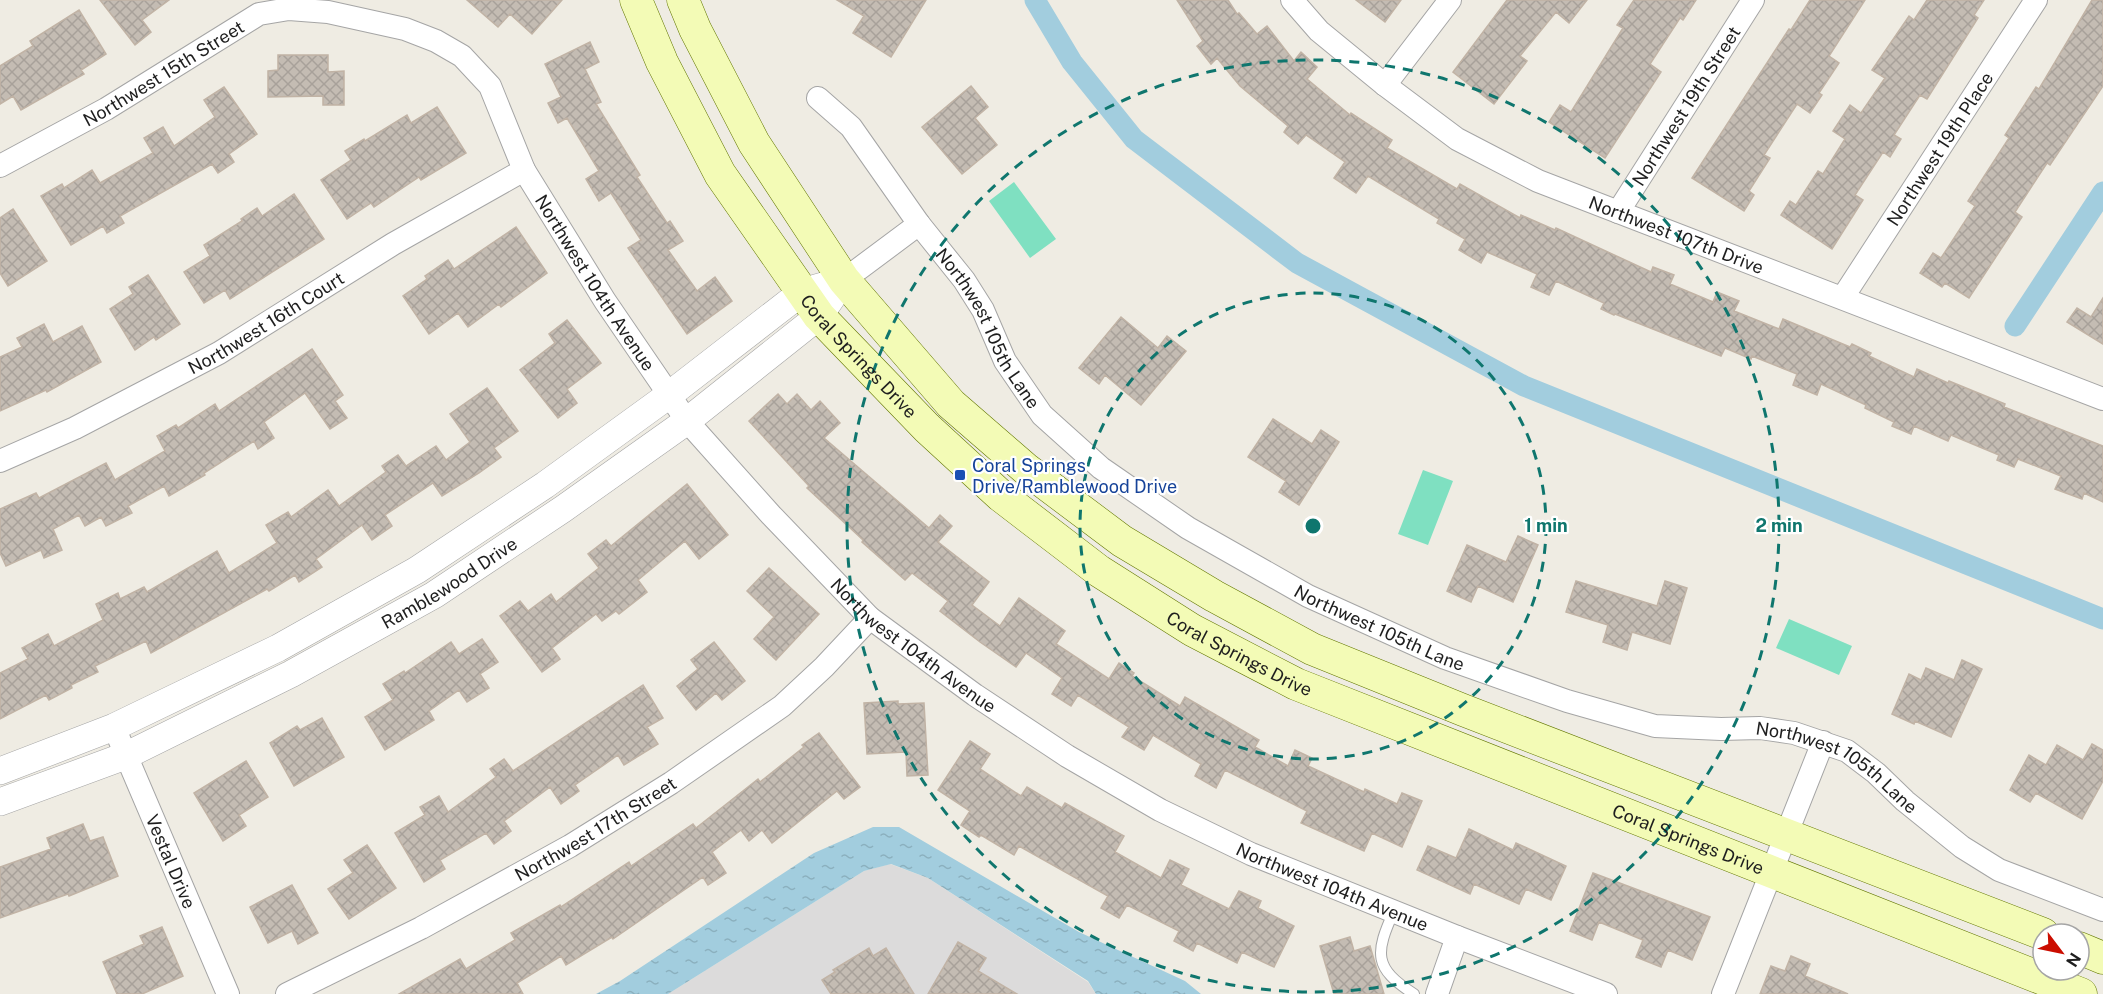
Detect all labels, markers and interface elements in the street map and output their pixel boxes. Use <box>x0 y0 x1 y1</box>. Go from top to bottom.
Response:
street label: Northwest 15th Street <box>79 16 248 130</box>
street label: Northwest 19th Street <box>1627 22 1744 189</box>
street label: Northwest 19th Place <box>1882 68 1997 229</box>
street label: Northwest 104th Avenue <box>531 191 660 374</box>
street label: Northwest 107th Drive <box>1586 191 1767 278</box>
street label: Northwest 105th Lane <box>932 244 1045 412</box>
street label: Northwest 16th Court <box>184 267 348 378</box>
street label: Coral Springs Drive <box>797 290 922 422</box>
place label: Coral Springs Drive/Ramblewood Drive <box>972 455 1177 497</box>
marker: Coral Springs Drive/Ramblewood Drive <box>953 468 967 482</box>
text: 1 min <box>1524 515 1568 536</box>
text: 2 min <box>1755 515 1803 536</box>
centre of rings <box>1303 516 1323 536</box>
street label: Ramblewood Drive <box>378 532 521 633</box>
street label: Northwest 104th Avenue <box>827 574 1000 717</box>
street label: Northwest 105th Lane <box>1291 580 1467 675</box>
street label: Coral Springs Drive <box>1163 606 1315 700</box>
street label: Northwest 105th Lane <box>1754 717 1922 817</box>
street label: Northwest 17th Street <box>511 772 680 885</box>
street label: Coral Springs Drive <box>1609 800 1767 878</box>
street label: Vestal Drive <box>142 811 201 911</box>
street label: Northwest 104th Avenue <box>1233 838 1431 935</box>
north arrow <box>2031 922 2091 982</box>
text: N <box>2062 949 2085 970</box>

